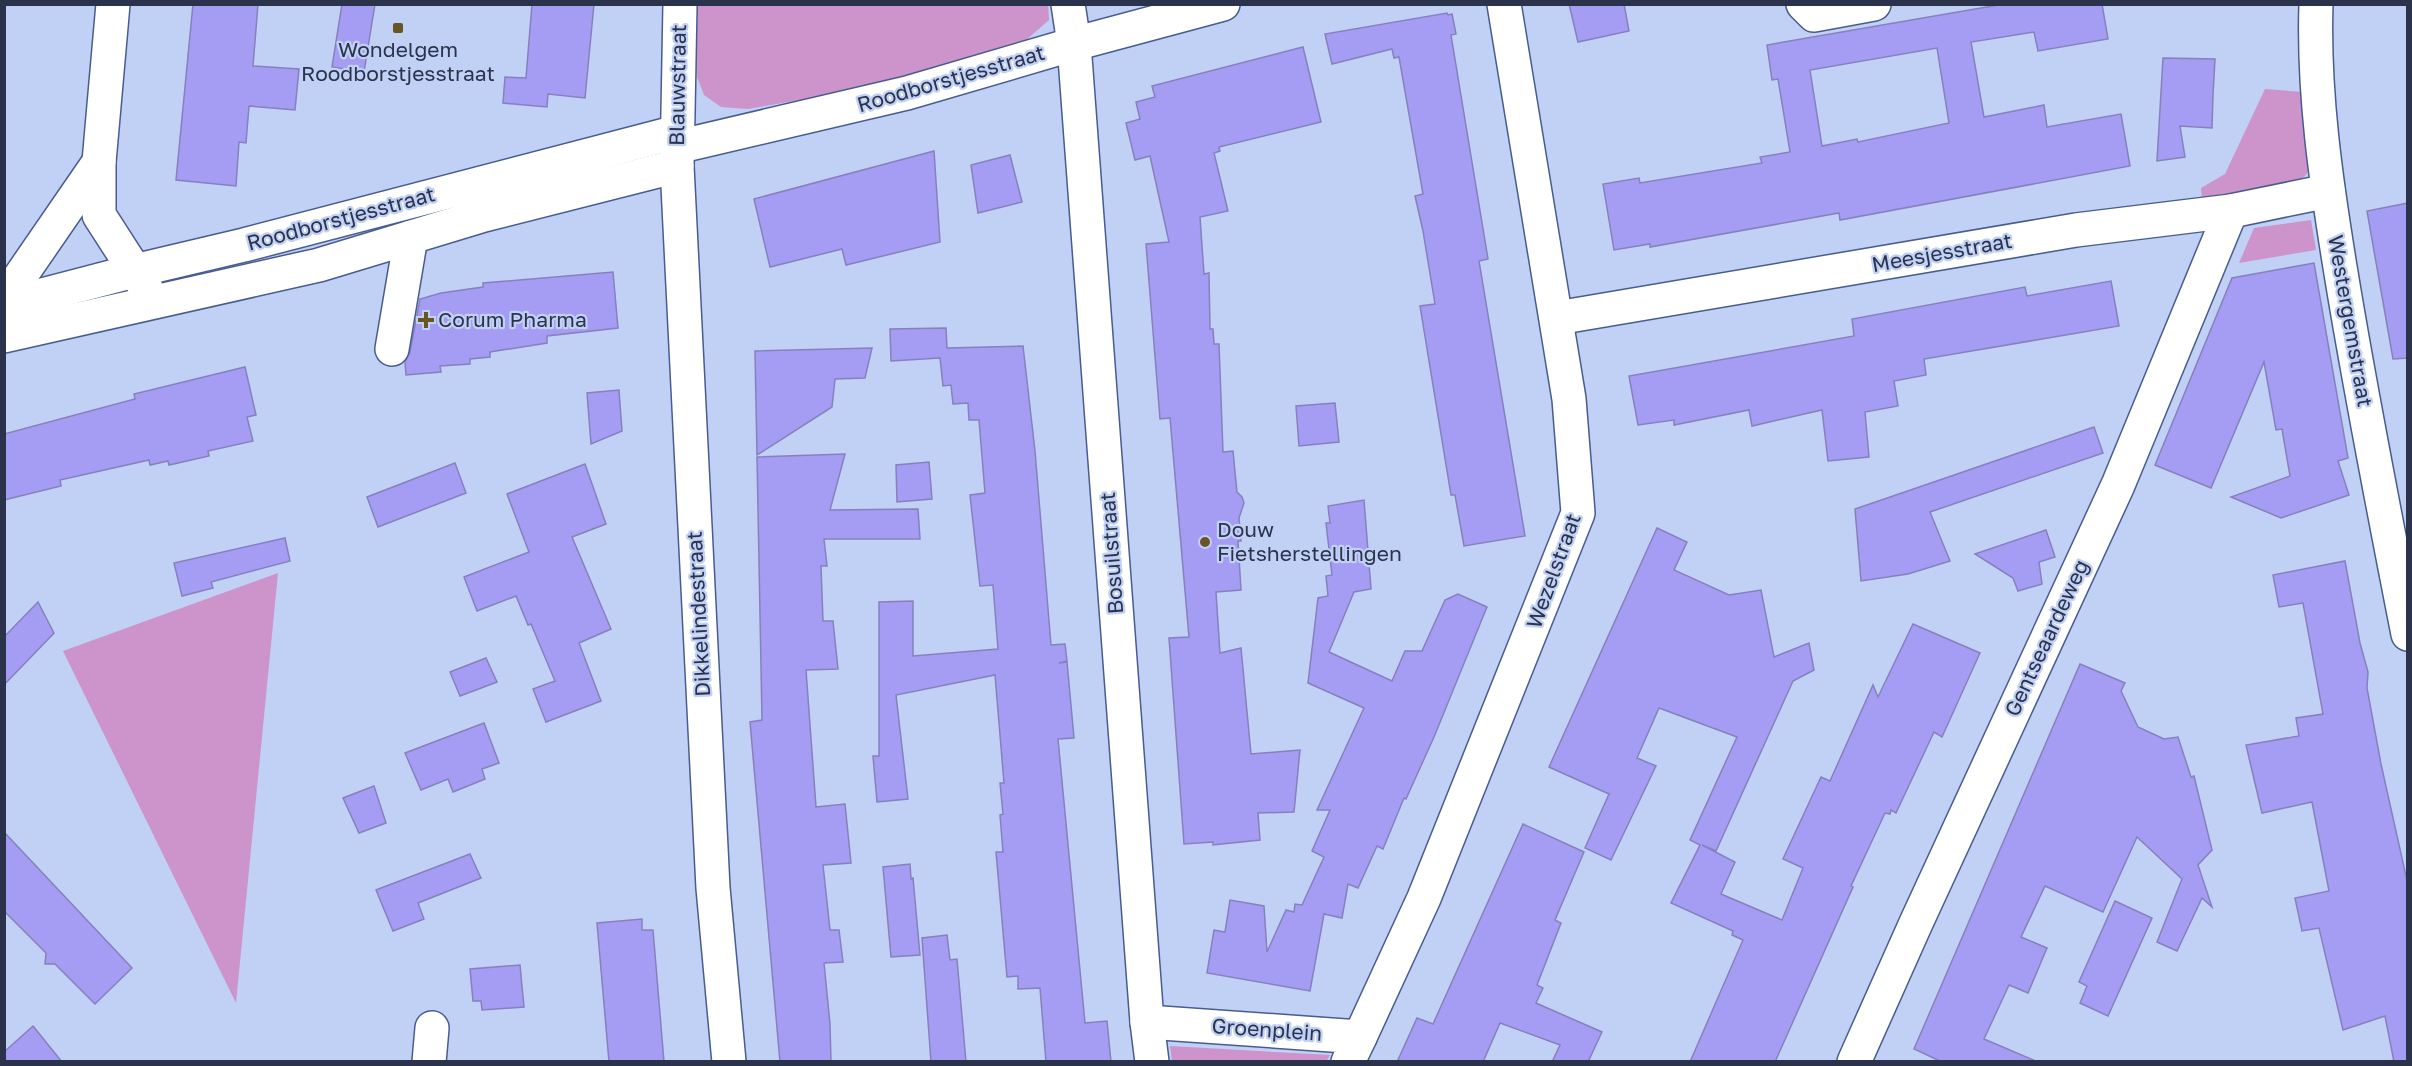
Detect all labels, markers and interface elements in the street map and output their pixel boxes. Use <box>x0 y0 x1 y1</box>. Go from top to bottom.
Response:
marker: Wondelgem Roodborstjesstraat <box>391 21 405 35</box>
street label: Blauwstraat <box>663 24 691 146</box>
place label: Wondelgem Roodborstjesstraat <box>301 36 495 86</box>
street label: Roodborstjesstraat <box>854 39 1047 117</box>
street label: Roodborstjesstraat <box>244 180 438 256</box>
street label: Meesjesstraat <box>1870 227 2014 277</box>
street label: Westergemstraat <box>2323 233 2379 409</box>
place label: Corum Pharma <box>438 306 587 332</box>
marker: Corum Pharma <box>419 313 433 327</box>
street label: Bosuilstraat <box>1094 491 1128 615</box>
street label: Wezelstraat <box>1520 510 1586 632</box>
place label: Douw Fietsherstellingen <box>1217 516 1402 566</box>
street label: Dikkelindestraat <box>681 531 715 697</box>
marker: Douw Fietsherstellingen <box>1198 535 1212 549</box>
street label: Gentseaardeweg <box>1998 555 2094 720</box>
street label: Groenplein <box>1211 1012 1323 1046</box>

